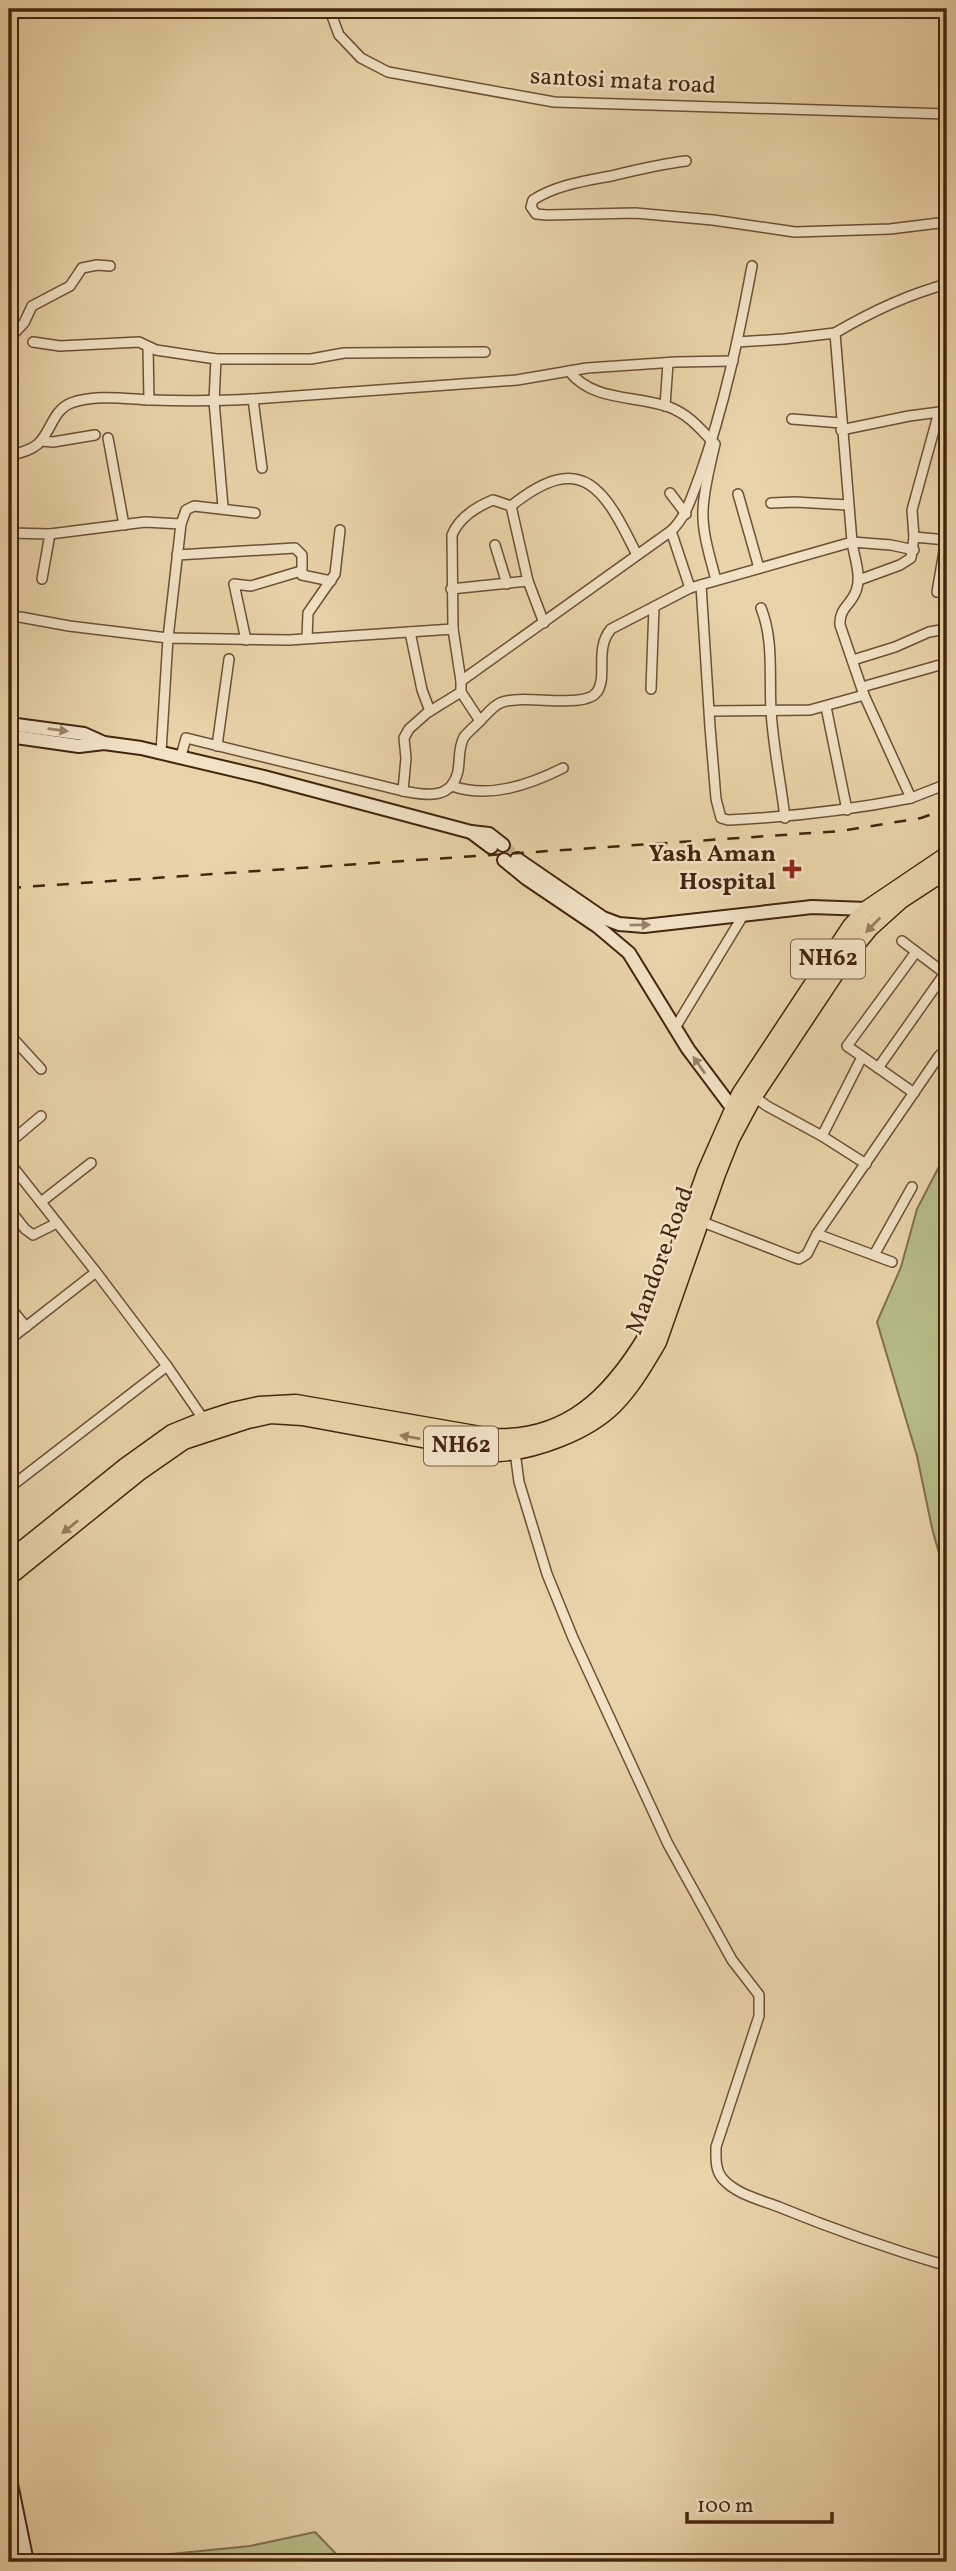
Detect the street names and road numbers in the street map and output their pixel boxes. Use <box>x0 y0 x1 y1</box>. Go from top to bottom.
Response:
street label: santosi mata road <box>529 60 717 104</box>
road number: NH62 <box>791 940 865 978</box>
street label: Mandore Road <box>618 1182 704 1340</box>
road number: NH62 <box>424 1427 498 1466</box>

